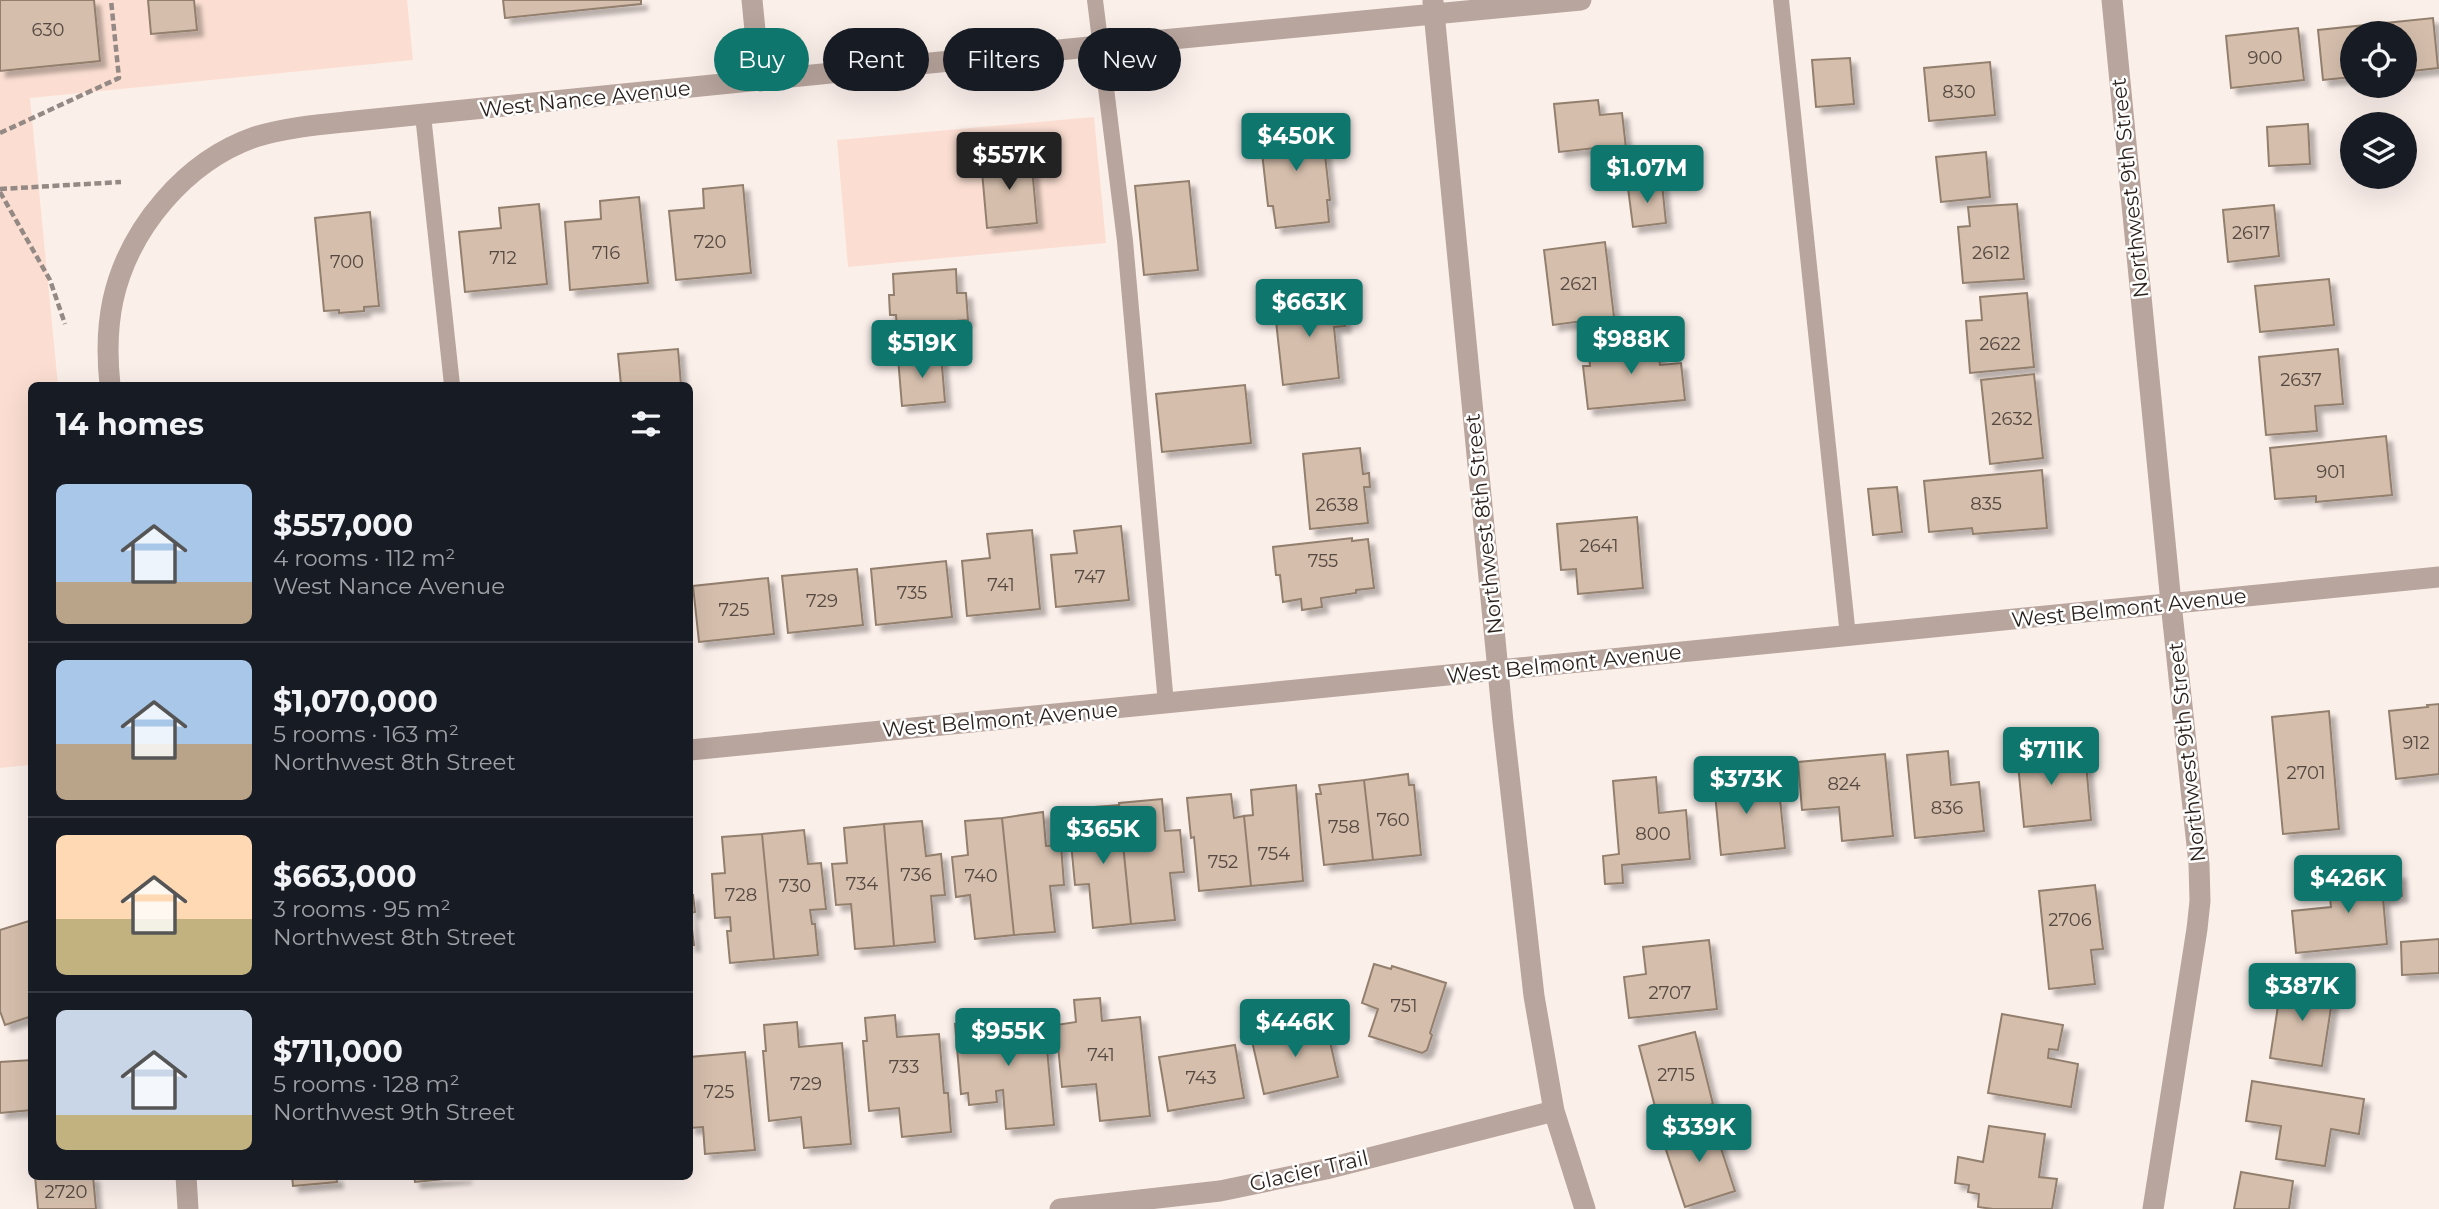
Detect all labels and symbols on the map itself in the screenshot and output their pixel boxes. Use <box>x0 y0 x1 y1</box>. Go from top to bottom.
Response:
house number: 630 <box>31 19 65 41</box>
house number: 900 <box>2248 47 2282 69</box>
street label: West Nance Avenue <box>478 75 692 122</box>
street label: Northwest 9th Street <box>2106 77 2154 299</box>
house number: 830 <box>1942 81 1976 103</box>
pin: $450K <box>1247 114 1345 173</box>
pin: $557K <box>960 132 1058 192</box>
pin: $1.07M <box>1590 146 1704 205</box>
house number: 2617 <box>2232 222 2270 244</box>
house number: 720 <box>694 231 726 253</box>
house number: 716 <box>592 242 620 264</box>
house number: 2612 <box>1972 242 2010 264</box>
house number: 712 <box>489 247 517 269</box>
house number: 700 <box>330 251 364 273</box>
house number: 2621 <box>1560 273 1598 295</box>
pin: $663K <box>1260 280 1358 339</box>
pin: $988K <box>1582 316 1680 376</box>
pin: $519K <box>873 320 971 380</box>
house number: 2622 <box>1979 333 2021 355</box>
house number: 2637 <box>2280 369 2322 391</box>
house number: 2632 <box>1991 408 2033 430</box>
street label: Northwest 8th Street <box>1459 413 1508 636</box>
house number: 901 <box>2316 461 2346 483</box>
house number: 835 <box>1970 493 2002 515</box>
house number: 2638 <box>1316 494 1358 516</box>
house number: 2641 <box>1579 535 1619 557</box>
house number: 755 <box>1308 550 1338 572</box>
house number: 747 <box>1074 566 1106 588</box>
house number: 741 <box>987 574 1015 596</box>
house number: 735 <box>897 582 927 604</box>
street label: West Belmont Avenue <box>2010 583 2248 632</box>
house number: 729 <box>806 590 838 612</box>
house number: 725 <box>718 599 750 621</box>
street label: West Belmont Avenue <box>1445 639 1683 688</box>
street label: Northwest 9th Street <box>2163 641 2211 863</box>
street label: West Belmont Avenue <box>881 697 1119 742</box>
pin: $711K <box>2002 728 2100 787</box>
house number: 912 <box>2402 732 2430 754</box>
pin: $373K <box>1697 756 1795 816</box>
house number: 2701 <box>2287 762 2325 784</box>
house number: 824 <box>1827 773 1861 795</box>
house number: 836 <box>1931 797 1963 819</box>
pin: $365K <box>1054 806 1152 866</box>
house number: 760 <box>1376 809 1410 831</box>
house number: 758 <box>1328 816 1360 838</box>
house number: 800 <box>1635 823 1671 845</box>
house number: 754 <box>1258 843 1290 865</box>
house number: 752 <box>1208 851 1238 873</box>
pin: $426K <box>2299 856 2397 915</box>
house number: 736 <box>900 864 932 886</box>
house number: 740 <box>964 865 998 887</box>
house number: 734 <box>846 873 878 895</box>
house number: 730 <box>779 875 811 897</box>
house number: 728 <box>725 884 757 906</box>
house number: 2706 <box>2048 909 2092 931</box>
pin: $387K <box>2253 964 2351 1023</box>
house number: 2707 <box>1649 982 1691 1004</box>
house number: 751 <box>1391 995 1417 1017</box>
pin: $446K <box>1246 1000 1344 1059</box>
pin: $955K <box>959 1009 1057 1068</box>
house number: 741 <box>1087 1044 1115 1066</box>
house number: 733 <box>889 1056 919 1078</box>
house number: 2715 <box>1657 1064 1695 1086</box>
house number: 743 <box>1185 1067 1217 1089</box>
house number: 729 <box>790 1073 822 1095</box>
house number: 725 <box>703 1081 735 1103</box>
pin: $339K <box>1650 1104 1748 1164</box>
street label: Glacier Trail <box>1247 1145 1371 1196</box>
house number: 2720 <box>45 1181 87 1203</box>

